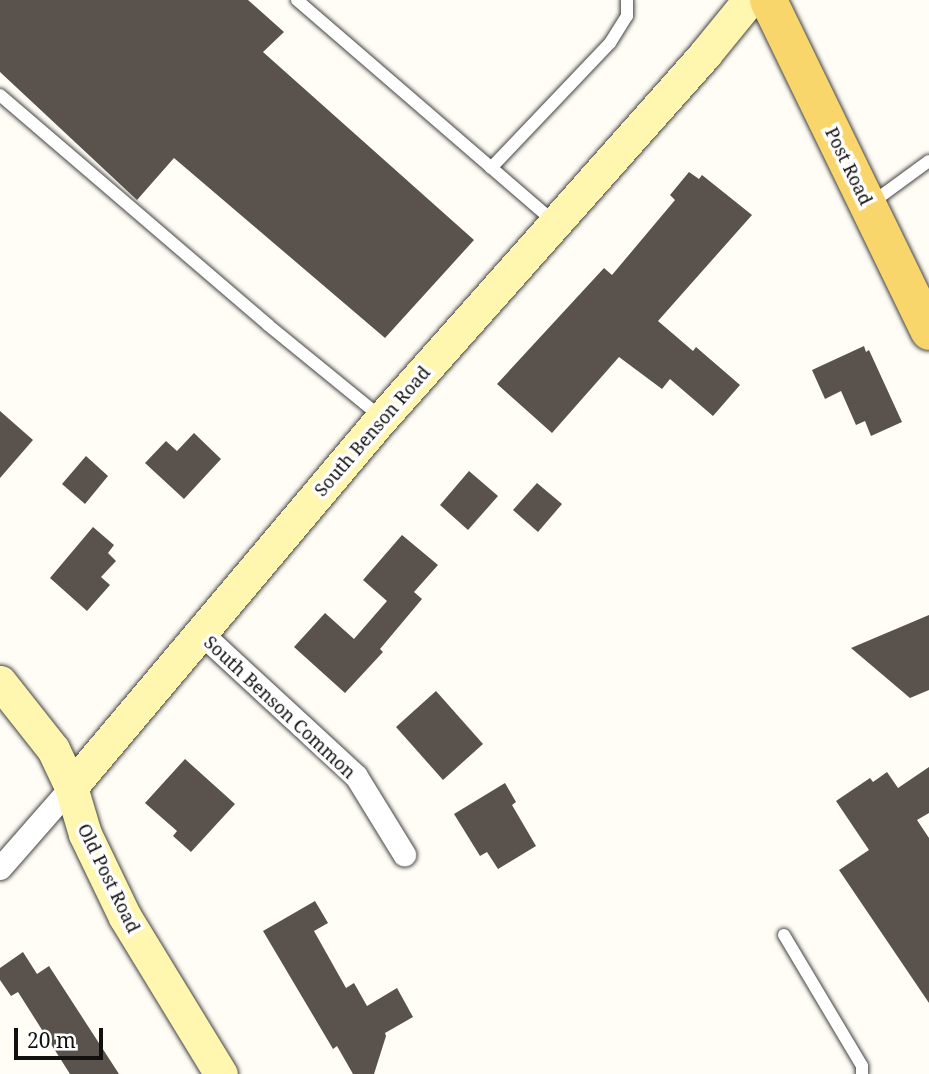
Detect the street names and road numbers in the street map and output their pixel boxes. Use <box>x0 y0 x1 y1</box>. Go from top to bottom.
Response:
street label: Post Road <box>821 124 877 208</box>
street label: South Benson Road <box>310 362 434 500</box>
street label: South Benson Common <box>200 631 360 783</box>
street label: Old Post Road <box>73 820 145 936</box>

